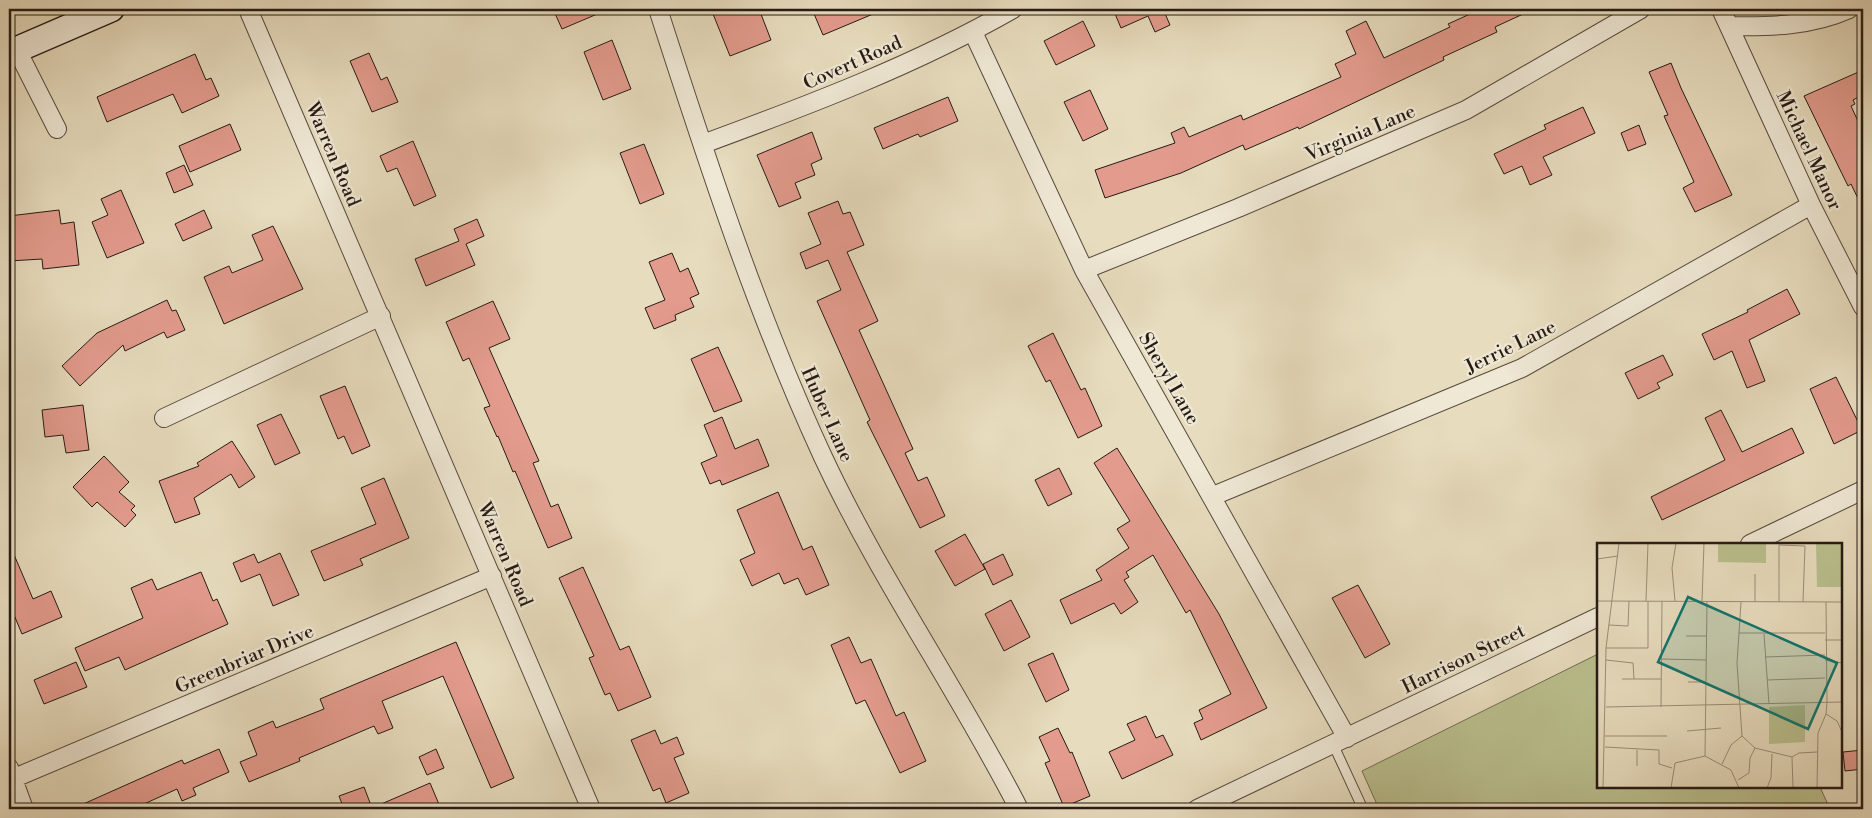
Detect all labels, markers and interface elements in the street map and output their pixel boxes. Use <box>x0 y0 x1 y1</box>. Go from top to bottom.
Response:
street label: Covert Road <box>799 30 906 95</box>
street label: Michael Manor <box>1771 87 1847 214</box>
street label: Warren Road <box>300 98 366 210</box>
street label: Virginia Lane <box>1301 99 1419 167</box>
street label: Jerrie Lane <box>1460 315 1560 380</box>
street label: Sheryl Lane <box>1133 328 1205 429</box>
street label: Huber Lane <box>795 363 859 466</box>
street label: Warren Road <box>472 498 538 610</box>
inset map <box>1597 543 1842 788</box>
street label: Greenbriar Drive <box>171 619 317 699</box>
street label: Harrison Street <box>1398 619 1529 699</box>

